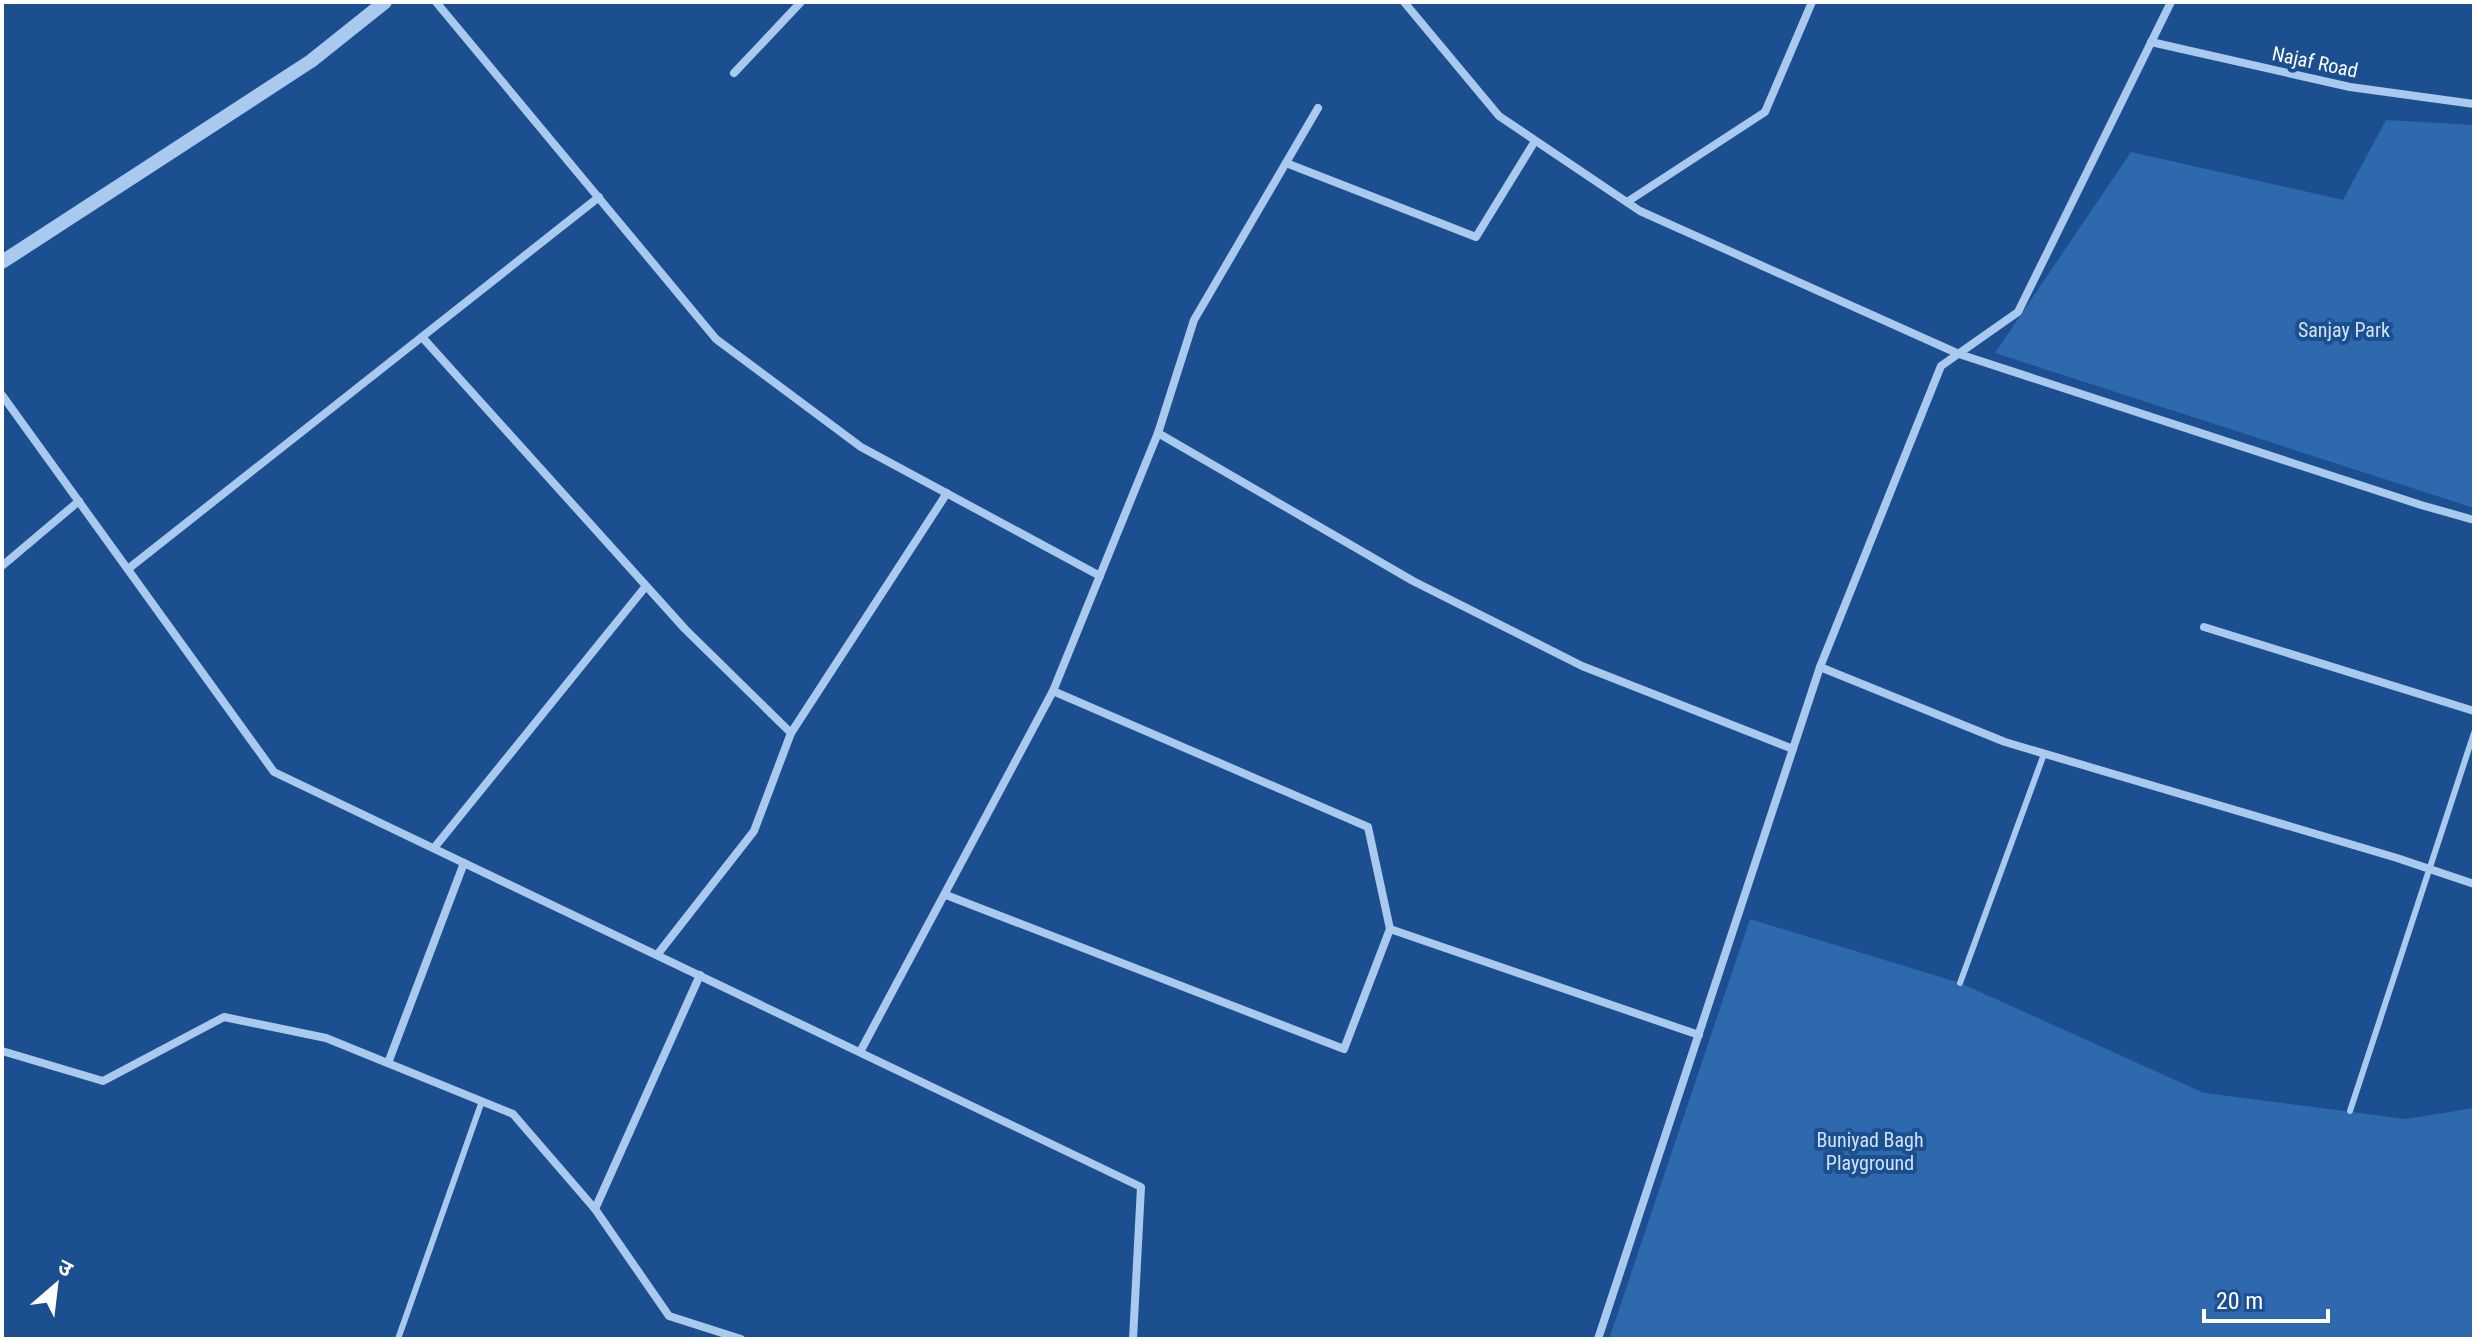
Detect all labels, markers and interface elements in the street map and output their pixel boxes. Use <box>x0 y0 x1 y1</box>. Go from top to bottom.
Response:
street label: Najaf Road <box>2270 41 2360 83</box>
park label: Sanjay Park <box>2298 318 2390 342</box>
park label: Buniyad Bagh Playground <box>1816 1128 1924 1175</box>
north arrow <box>16 1245 96 1325</box>
text: उ <box>54 1254 78 1282</box>
scale bar <box>2204 1273 2328 1323</box>
text: 20 m <box>2216 1287 2263 1315</box>

